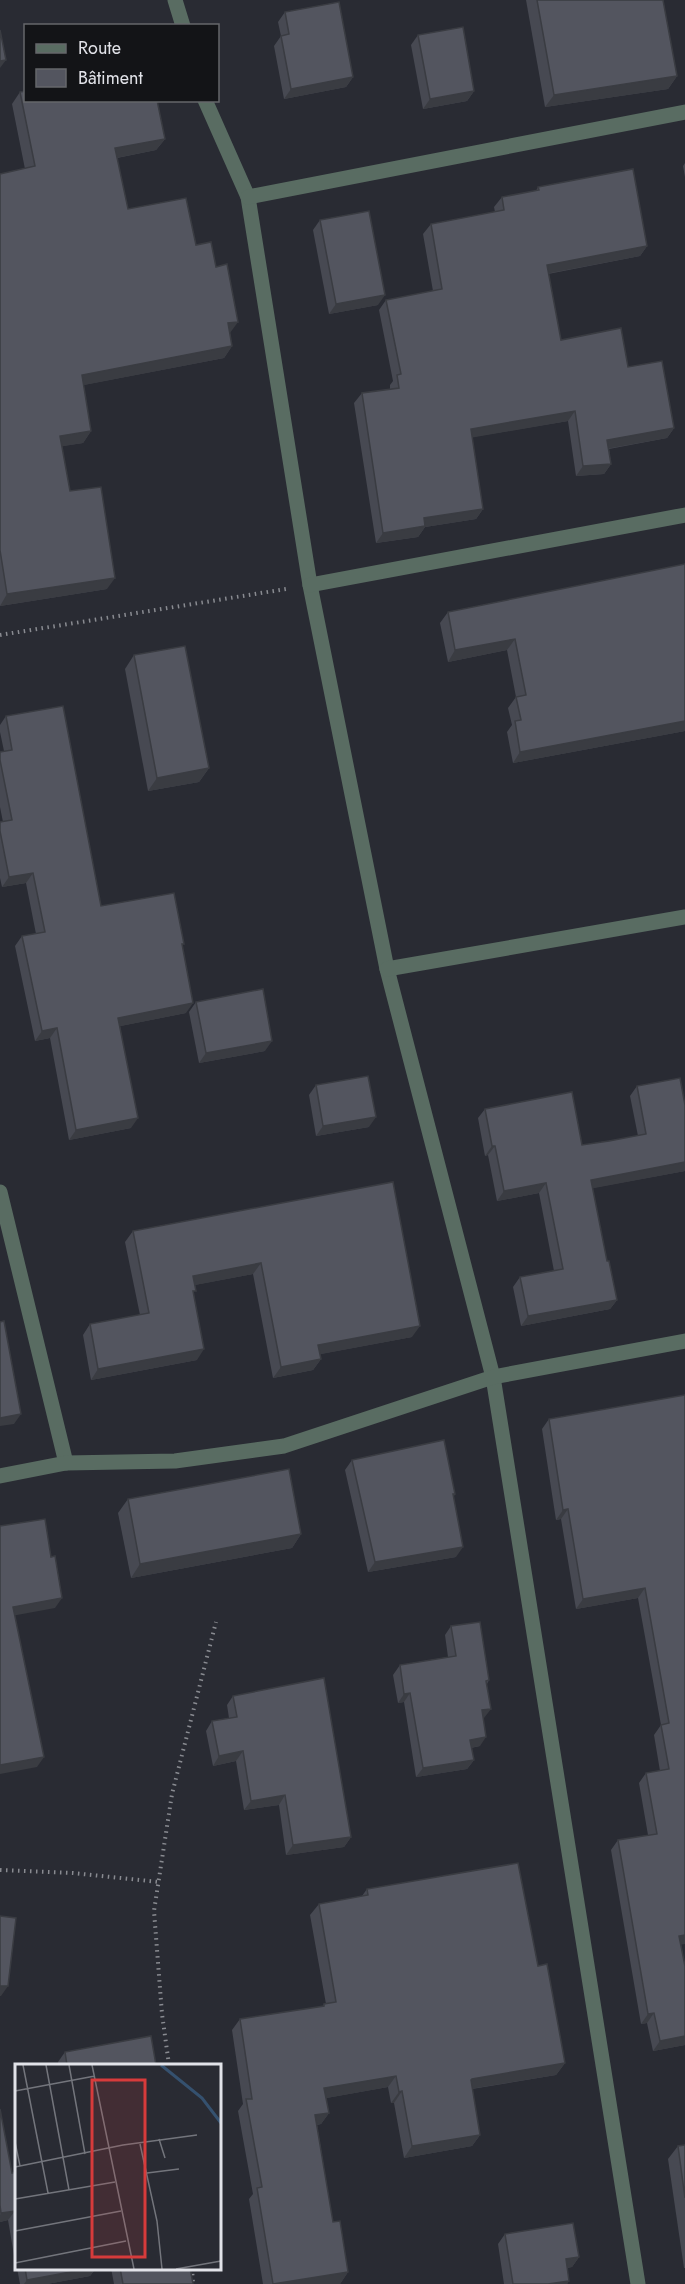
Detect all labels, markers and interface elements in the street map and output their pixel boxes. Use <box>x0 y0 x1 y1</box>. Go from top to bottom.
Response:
legend <box>24 24 219 102</box>
text: Route <box>78 35 121 61</box>
text: Bâtiment <box>78 65 144 91</box>
inset map <box>15 2064 220 2269</box>

